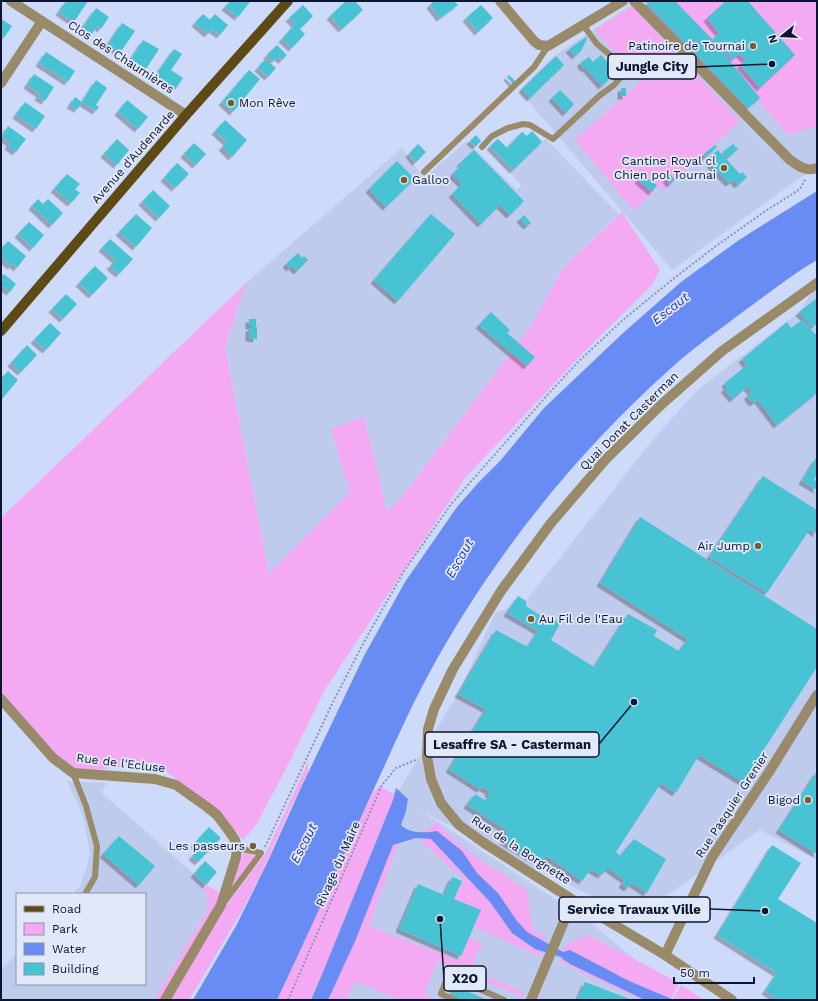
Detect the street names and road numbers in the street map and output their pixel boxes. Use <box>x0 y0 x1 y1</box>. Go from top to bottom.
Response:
street label: Clos des Chaumières <box>65 17 177 97</box>
street label: Avenue d'Audenarde <box>89 108 177 206</box>
street label: Quai Donat Casterman <box>577 369 681 473</box>
street label: Rue Pasquier Grenier <box>693 749 771 860</box>
street label: Rue de l'Ecluse <box>76 751 166 775</box>
street label: Rue de la Borgnette <box>469 813 573 887</box>
street label: Rivage du Maire <box>313 819 363 909</box>

